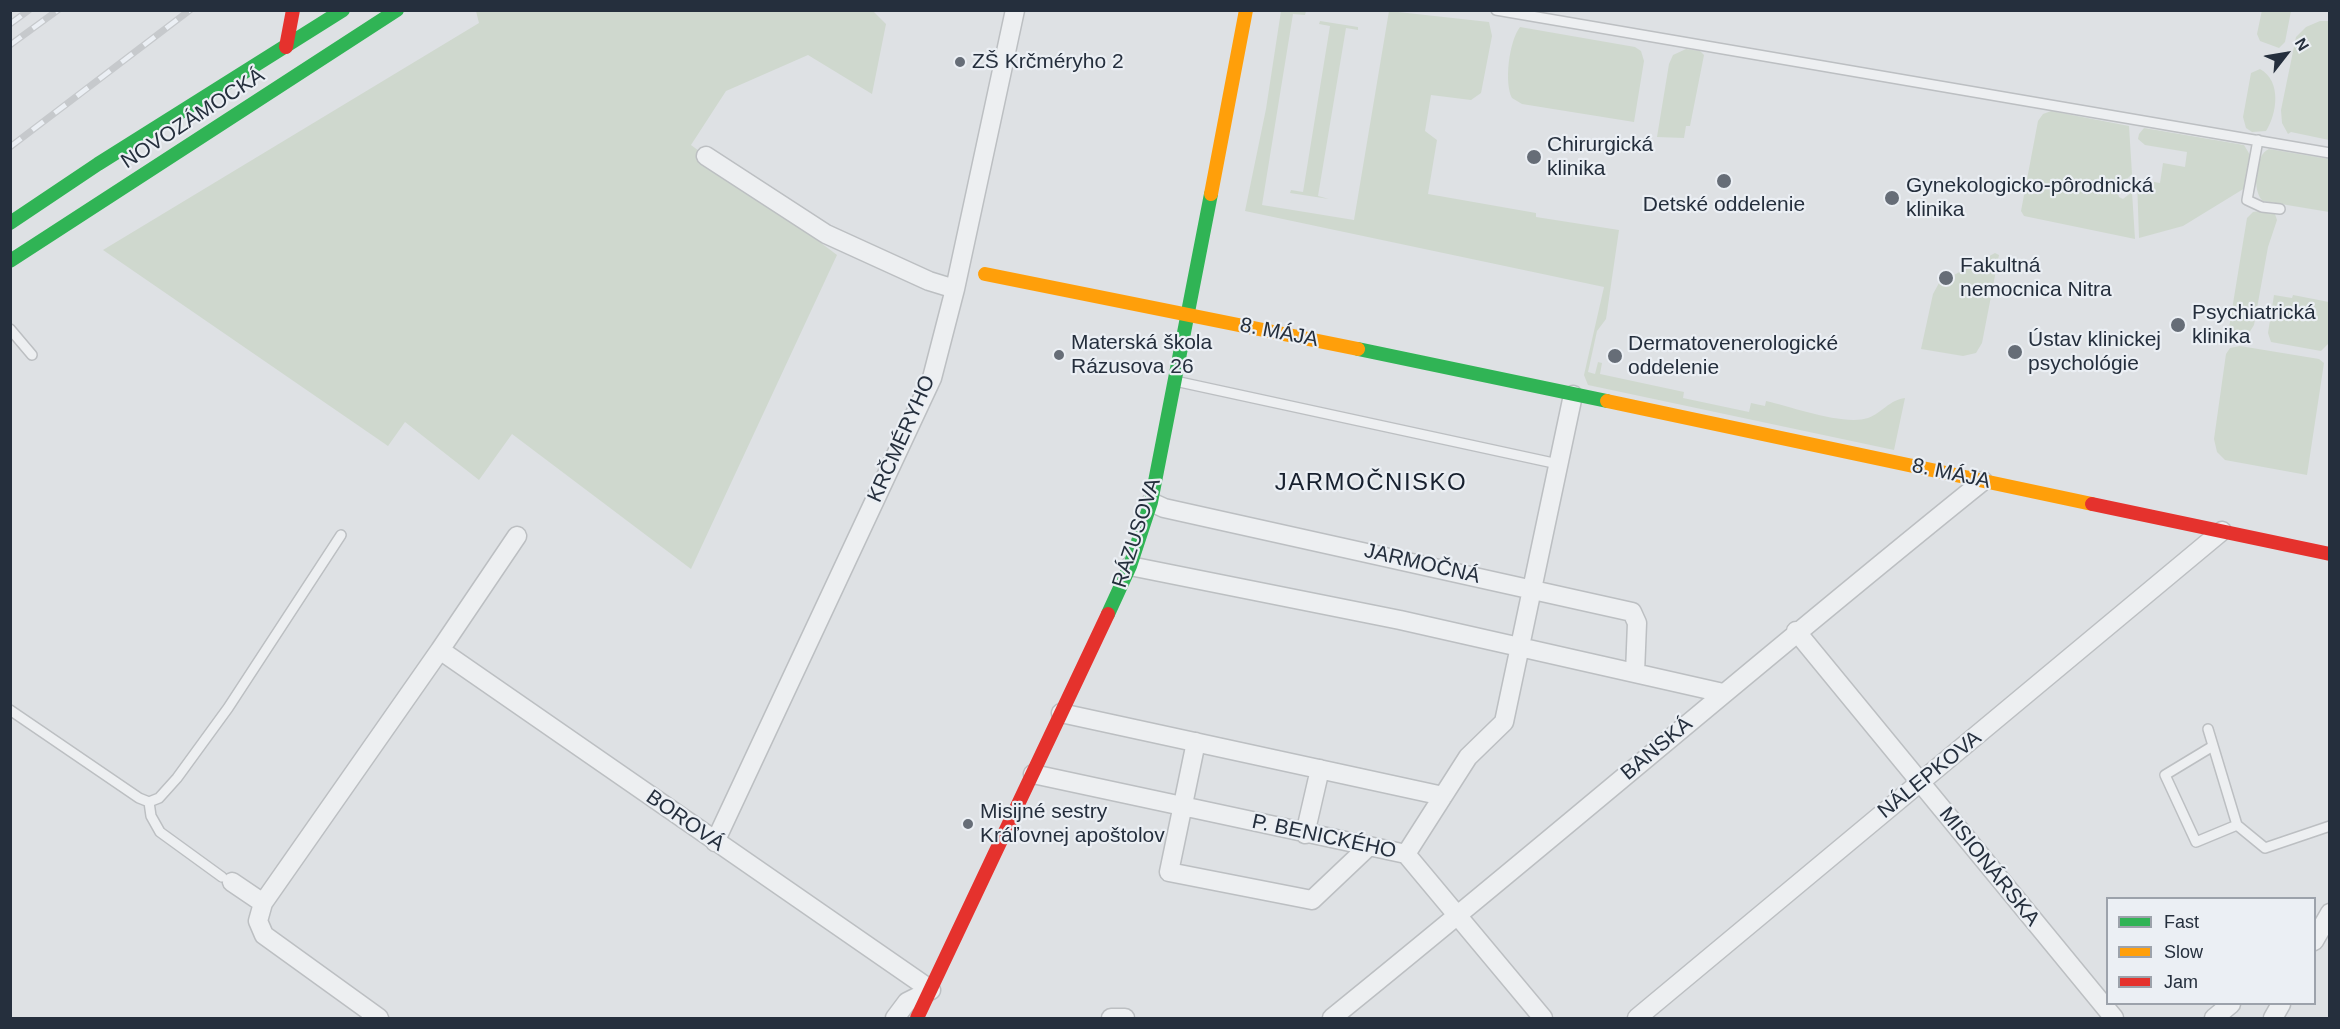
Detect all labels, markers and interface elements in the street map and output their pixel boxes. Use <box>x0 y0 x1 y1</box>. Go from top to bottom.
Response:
north arrow <box>2256 24 2316 84</box>
text: N <box>2292 35 2312 54</box>
place label: ZŠ Krčméryho 2 <box>972 49 1124 75</box>
marker: ZŠ Krčméryho 2 <box>953 55 967 69</box>
street label: NOVOZÁMOCKÁ <box>117 63 269 175</box>
place label: Chirurgická klinika <box>1547 132 1653 182</box>
marker: Chirurgická klinika <box>1525 148 1543 166</box>
marker: Detské oddelenie <box>1715 172 1733 190</box>
place label: Gynekologicko-pôrodnická klinika <box>1906 173 2153 223</box>
marker: Gynekologicko-pôrodnická klinika <box>1883 189 1901 207</box>
place label: Detské oddelenie <box>1643 192 1805 218</box>
place label: Fakultná nemocnica Nitra <box>1960 253 2112 303</box>
marker: Fakultná nemocnica Nitra <box>1937 269 1955 287</box>
place label: Psychiatrická klinika <box>2192 300 2316 350</box>
street label: 8. MÁJA <box>1238 313 1320 353</box>
marker: Psychiatrická klinika <box>2169 316 2187 334</box>
place label: Ústav klinickej psychológie <box>2028 327 2161 377</box>
place label: Materská škola Rázusova 26 <box>1071 330 1212 380</box>
place label: Dermatovenerologické oddelenie <box>1628 331 1838 381</box>
marker: Ústav klinickej psychológie <box>2006 343 2024 361</box>
marker: Dermatovenerologické oddelenie <box>1606 347 1624 365</box>
marker: Materská škola Rázusova 26 <box>1052 348 1066 362</box>
street label: KRČMÉRYHO <box>863 372 941 506</box>
street label: 8. MÁJA <box>1910 453 1992 495</box>
district label: JARMOČNISKO <box>1275 469 1467 497</box>
street label: RÁZUSOVA <box>1107 475 1167 591</box>
street label: JARMOČNÁ <box>1362 538 1482 590</box>
street label: BANSKÁ <box>1616 712 1698 786</box>
street label: NÁLEPKOVA <box>1873 726 1987 824</box>
street label: BOROVÁ <box>641 785 729 857</box>
place label: Misijné sestry Kráľovnej apoštolov <box>980 799 1165 849</box>
street label: MISIONÁRSKA <box>1933 802 2045 932</box>
street label: P. BENICKÉHO <box>1250 809 1398 865</box>
marker: Misijné sestry Kráľovnej apoštolov <box>961 817 975 831</box>
legend <box>2106 897 2316 1005</box>
text: Fast <box>2164 912 2199 932</box>
text: Slow <box>2164 942 2203 962</box>
text: Jam <box>2164 972 2198 992</box>

